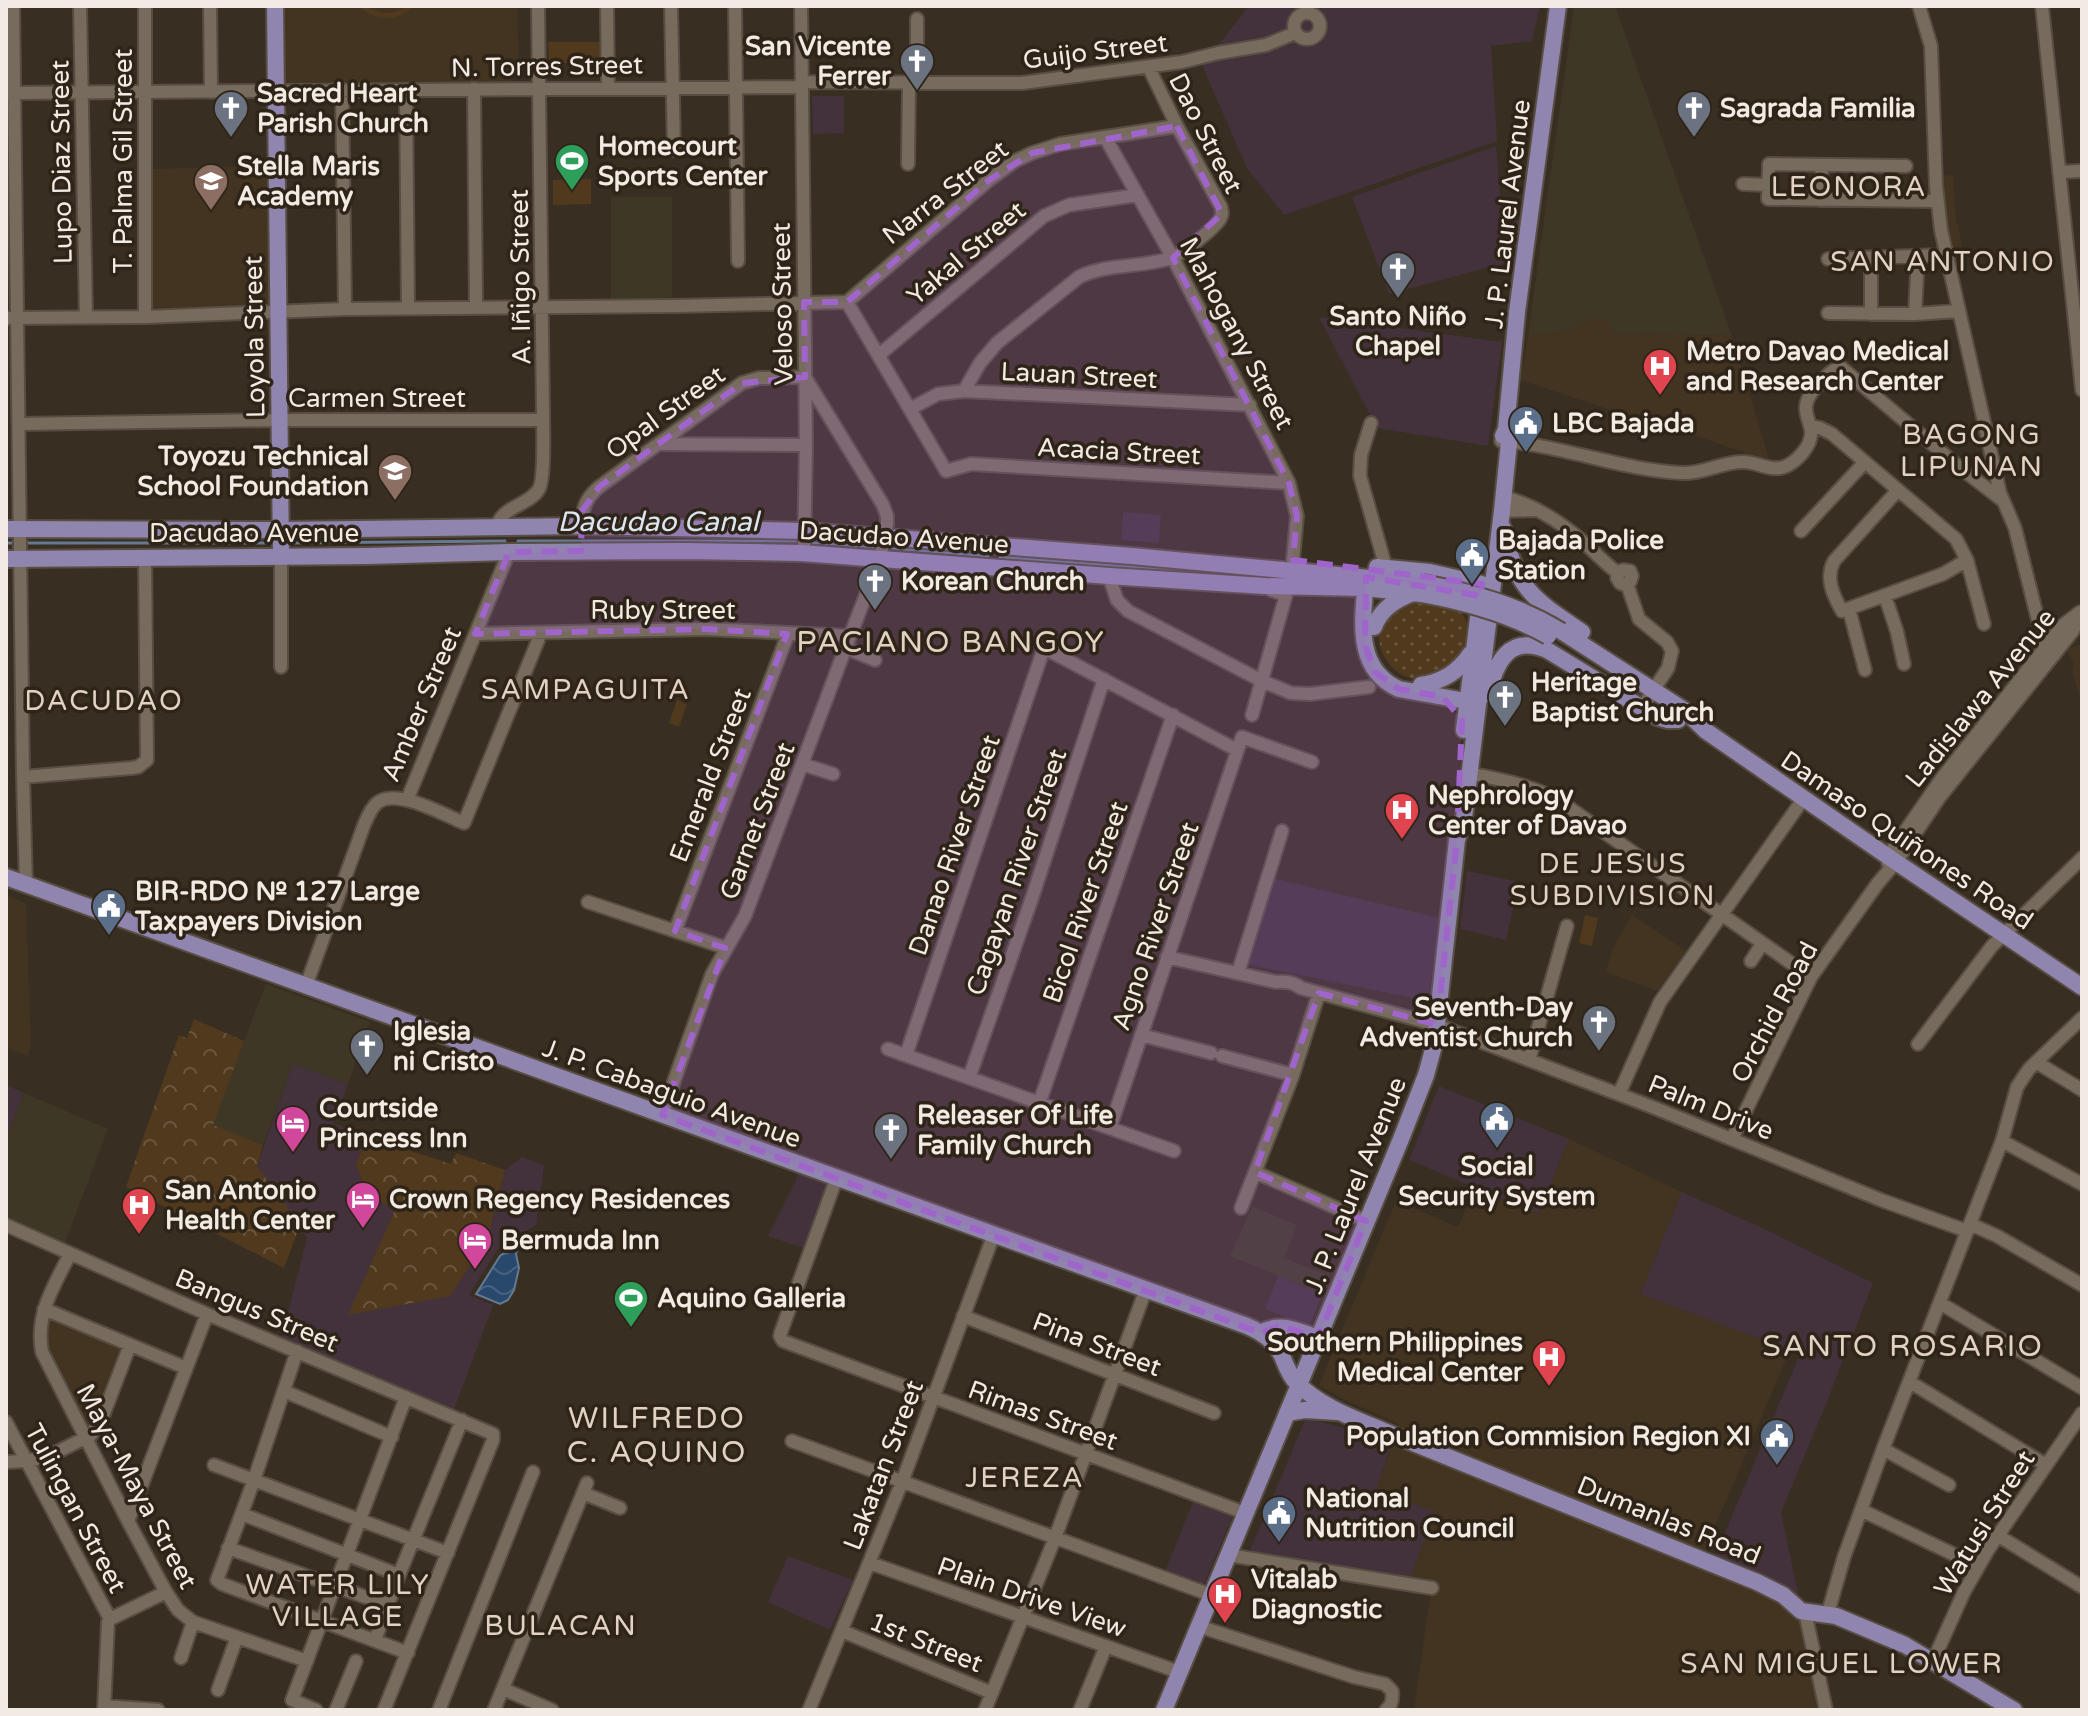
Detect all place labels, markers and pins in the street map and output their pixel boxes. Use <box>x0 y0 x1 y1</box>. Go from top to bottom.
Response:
place label: San Vicente Ferrer <box>745 31 892 92</box>
church icon: San Vicente Ferrer <box>898 42 936 92</box>
place label: Sacred Heart Parish Church <box>257 78 429 139</box>
church icon: Sacred Heart Parish Church <box>212 89 250 139</box>
church icon: Sagrada Familia <box>1675 89 1713 139</box>
place label: Sagrada Familia <box>1720 93 1916 124</box>
place label: Homecourt Sports Center <box>598 131 769 192</box>
sports icon: Homecourt Sports Center <box>553 142 591 192</box>
place label: Stella Maris Academy <box>237 151 380 212</box>
school or university icon: Stella Maris Academy <box>192 162 230 212</box>
church icon: Santo Niño Chapel <box>1379 250 1417 300</box>
place label: Santo Niño Chapel <box>1329 301 1467 362</box>
place label: Metro Davao Medical and Research Center <box>1686 336 1949 397</box>
hospital icon: Metro Davao Medical and Research Center <box>1641 347 1679 397</box>
public building icon: LBC Bajada <box>1507 404 1545 454</box>
place label: LBC Bajada <box>1552 408 1695 439</box>
place label: Toyozu Technical School Foundation <box>137 441 369 502</box>
school or university icon: Toyozu Technical School Foundation <box>376 452 414 502</box>
place label: Bajada Police Station <box>1498 525 1664 586</box>
public building icon: Bajada Police Station <box>1453 536 1491 586</box>
church icon: Korean Church <box>856 562 894 612</box>
place label: Korean Church <box>901 566 1085 597</box>
place label: Heritage Baptist Church <box>1531 667 1714 728</box>
church icon: Heritage Baptist Church <box>1486 678 1524 728</box>
place label: Nephrology Center of Davao <box>1428 780 1627 841</box>
hospital icon: Nephrology Center of Davao <box>1383 791 1421 841</box>
place label: BIR-RDO № 127 Large Taxpayers Division <box>134 876 420 937</box>
public building icon: BIR-RDO № 127 Large Taxpayers Division <box>90 887 128 937</box>
place label: Seventh-Day Adventist Church <box>1359 992 1573 1053</box>
church icon: Seventh-Day Adventist Church <box>1580 1003 1618 1053</box>
place label: Iglesia ni Cristo <box>393 1016 495 1077</box>
church icon: Iglesia ni Cristo <box>348 1027 386 1077</box>
place label: Courtside Princess Inn <box>319 1093 468 1154</box>
place label: Releaser Of Life Family Church <box>917 1100 1113 1161</box>
public building icon: Social Security System <box>1478 1100 1516 1150</box>
hotel icon: Courtside Princess Inn <box>274 1104 312 1154</box>
church icon: Releaser Of Life Family Church <box>872 1111 910 1161</box>
place label: Social Security System <box>1398 1151 1596 1212</box>
place label: San Antonio Health Center <box>165 1175 336 1236</box>
hotel icon: Crown Regency Residences <box>344 1180 382 1230</box>
place label: Crown Regency Residences <box>389 1184 730 1215</box>
hospital icon: San Antonio Health Center <box>120 1186 158 1236</box>
hotel icon: Bermuda Inn <box>456 1221 494 1271</box>
place label: Bermuda Inn <box>501 1225 660 1256</box>
sports icon: Aquino Galleria <box>612 1279 650 1329</box>
place label: Aquino Galleria <box>657 1283 846 1314</box>
place label: Southern Philippines Medical Center <box>1267 1327 1524 1388</box>
hospital icon: Southern Philippines Medical Center <box>1530 1338 1568 1388</box>
public building icon: Population Commision Region XI <box>1758 1417 1796 1467</box>
place label: Population Commision Region XI <box>1346 1421 1751 1452</box>
place label: National Nutrition Council <box>1305 1483 1514 1544</box>
public building icon: National Nutrition Council <box>1260 1494 1298 1544</box>
place label: Vitalab Diagnostic <box>1251 1564 1382 1625</box>
hospital icon: Vitalab Diagnostic <box>1206 1575 1244 1625</box>

